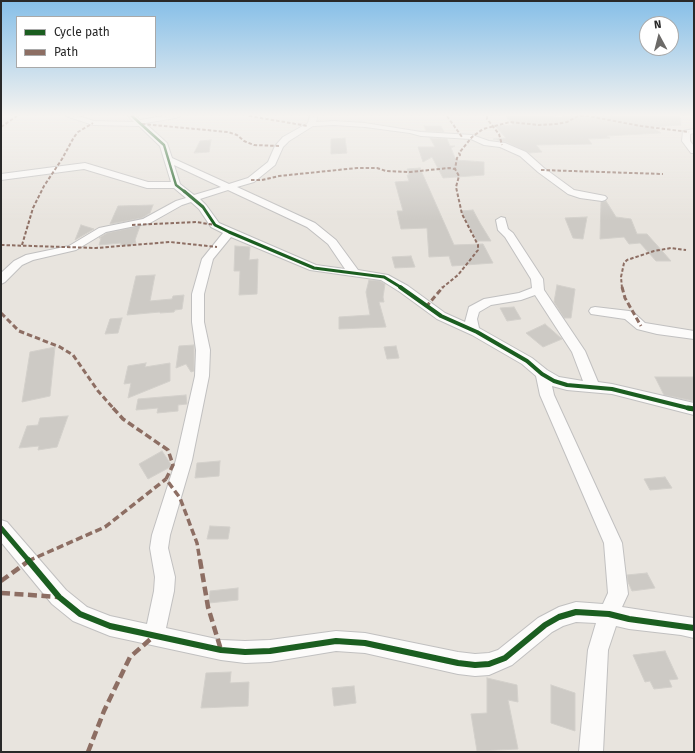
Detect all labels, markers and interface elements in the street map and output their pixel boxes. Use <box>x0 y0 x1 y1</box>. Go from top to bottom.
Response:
legend <box>16 16 156 68</box>
north arrow <box>639 16 679 56</box>
text: N <box>653 18 662 31</box>
text: Cycle path <box>54 25 110 39</box>
text: Path <box>54 45 78 59</box>

